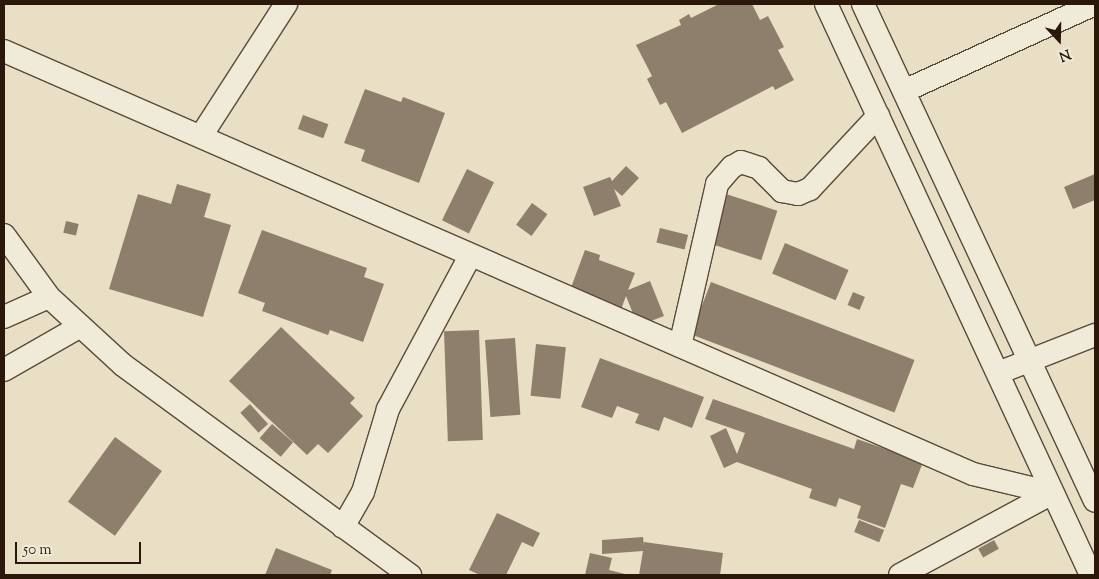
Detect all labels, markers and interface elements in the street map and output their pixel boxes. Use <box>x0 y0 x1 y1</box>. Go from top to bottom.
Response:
north arrow <box>1034 15 1084 65</box>
text: N <box>1056 43 1073 65</box>
scale bar <box>18 532 144 564</box>
text: 50 m <box>23 540 52 561</box>

